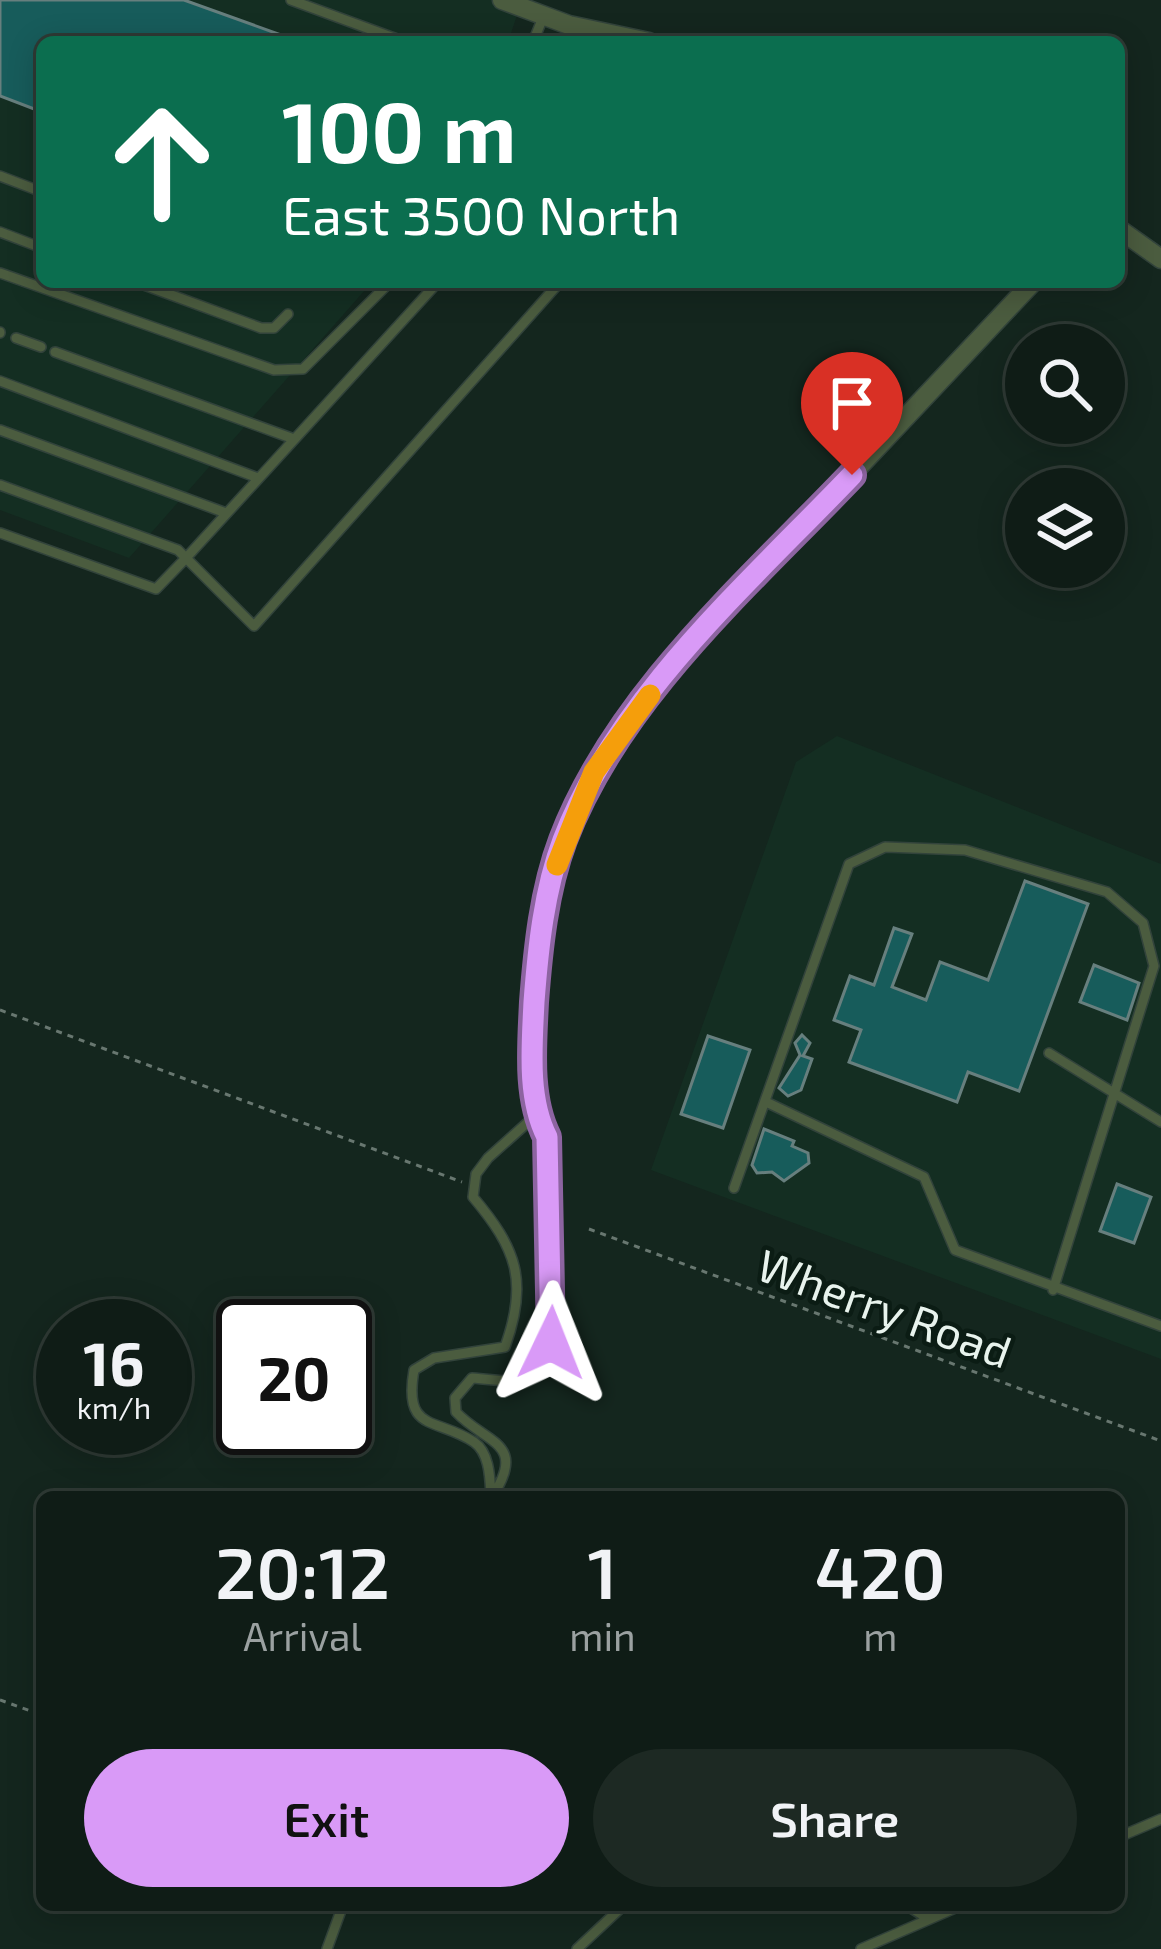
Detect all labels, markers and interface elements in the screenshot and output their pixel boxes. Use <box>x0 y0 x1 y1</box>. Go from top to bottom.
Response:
text: 100 m <box>282 79 516 180</box>
icon: ahead <box>84 84 240 240</box>
text: East 3500 North <box>282 181 680 246</box>
map controls <box>1005 324 1125 588</box>
button: search <box>1005 324 1125 444</box>
pin <box>801 352 903 475</box>
icon: arrive <box>819 370 885 436</box>
button: layers <box>1005 468 1125 588</box>
street label: Wherry Road <box>751 1236 1019 1378</box>
position arrow <box>488 1280 614 1406</box>
speed limit sign: 20 <box>216 1299 372 1455</box>
text: 16 <box>83 1326 145 1398</box>
text: km/h <box>77 1389 151 1425</box>
text: 20:12 <box>215 1527 390 1613</box>
text: 1 <box>587 1527 618 1613</box>
text: 420 <box>815 1527 946 1613</box>
text: Arrival <box>243 1612 362 1659</box>
text: min <box>569 1612 636 1659</box>
text: m <box>863 1612 897 1659</box>
button: Exit <box>84 1749 569 1887</box>
button: Share <box>593 1749 1077 1887</box>

